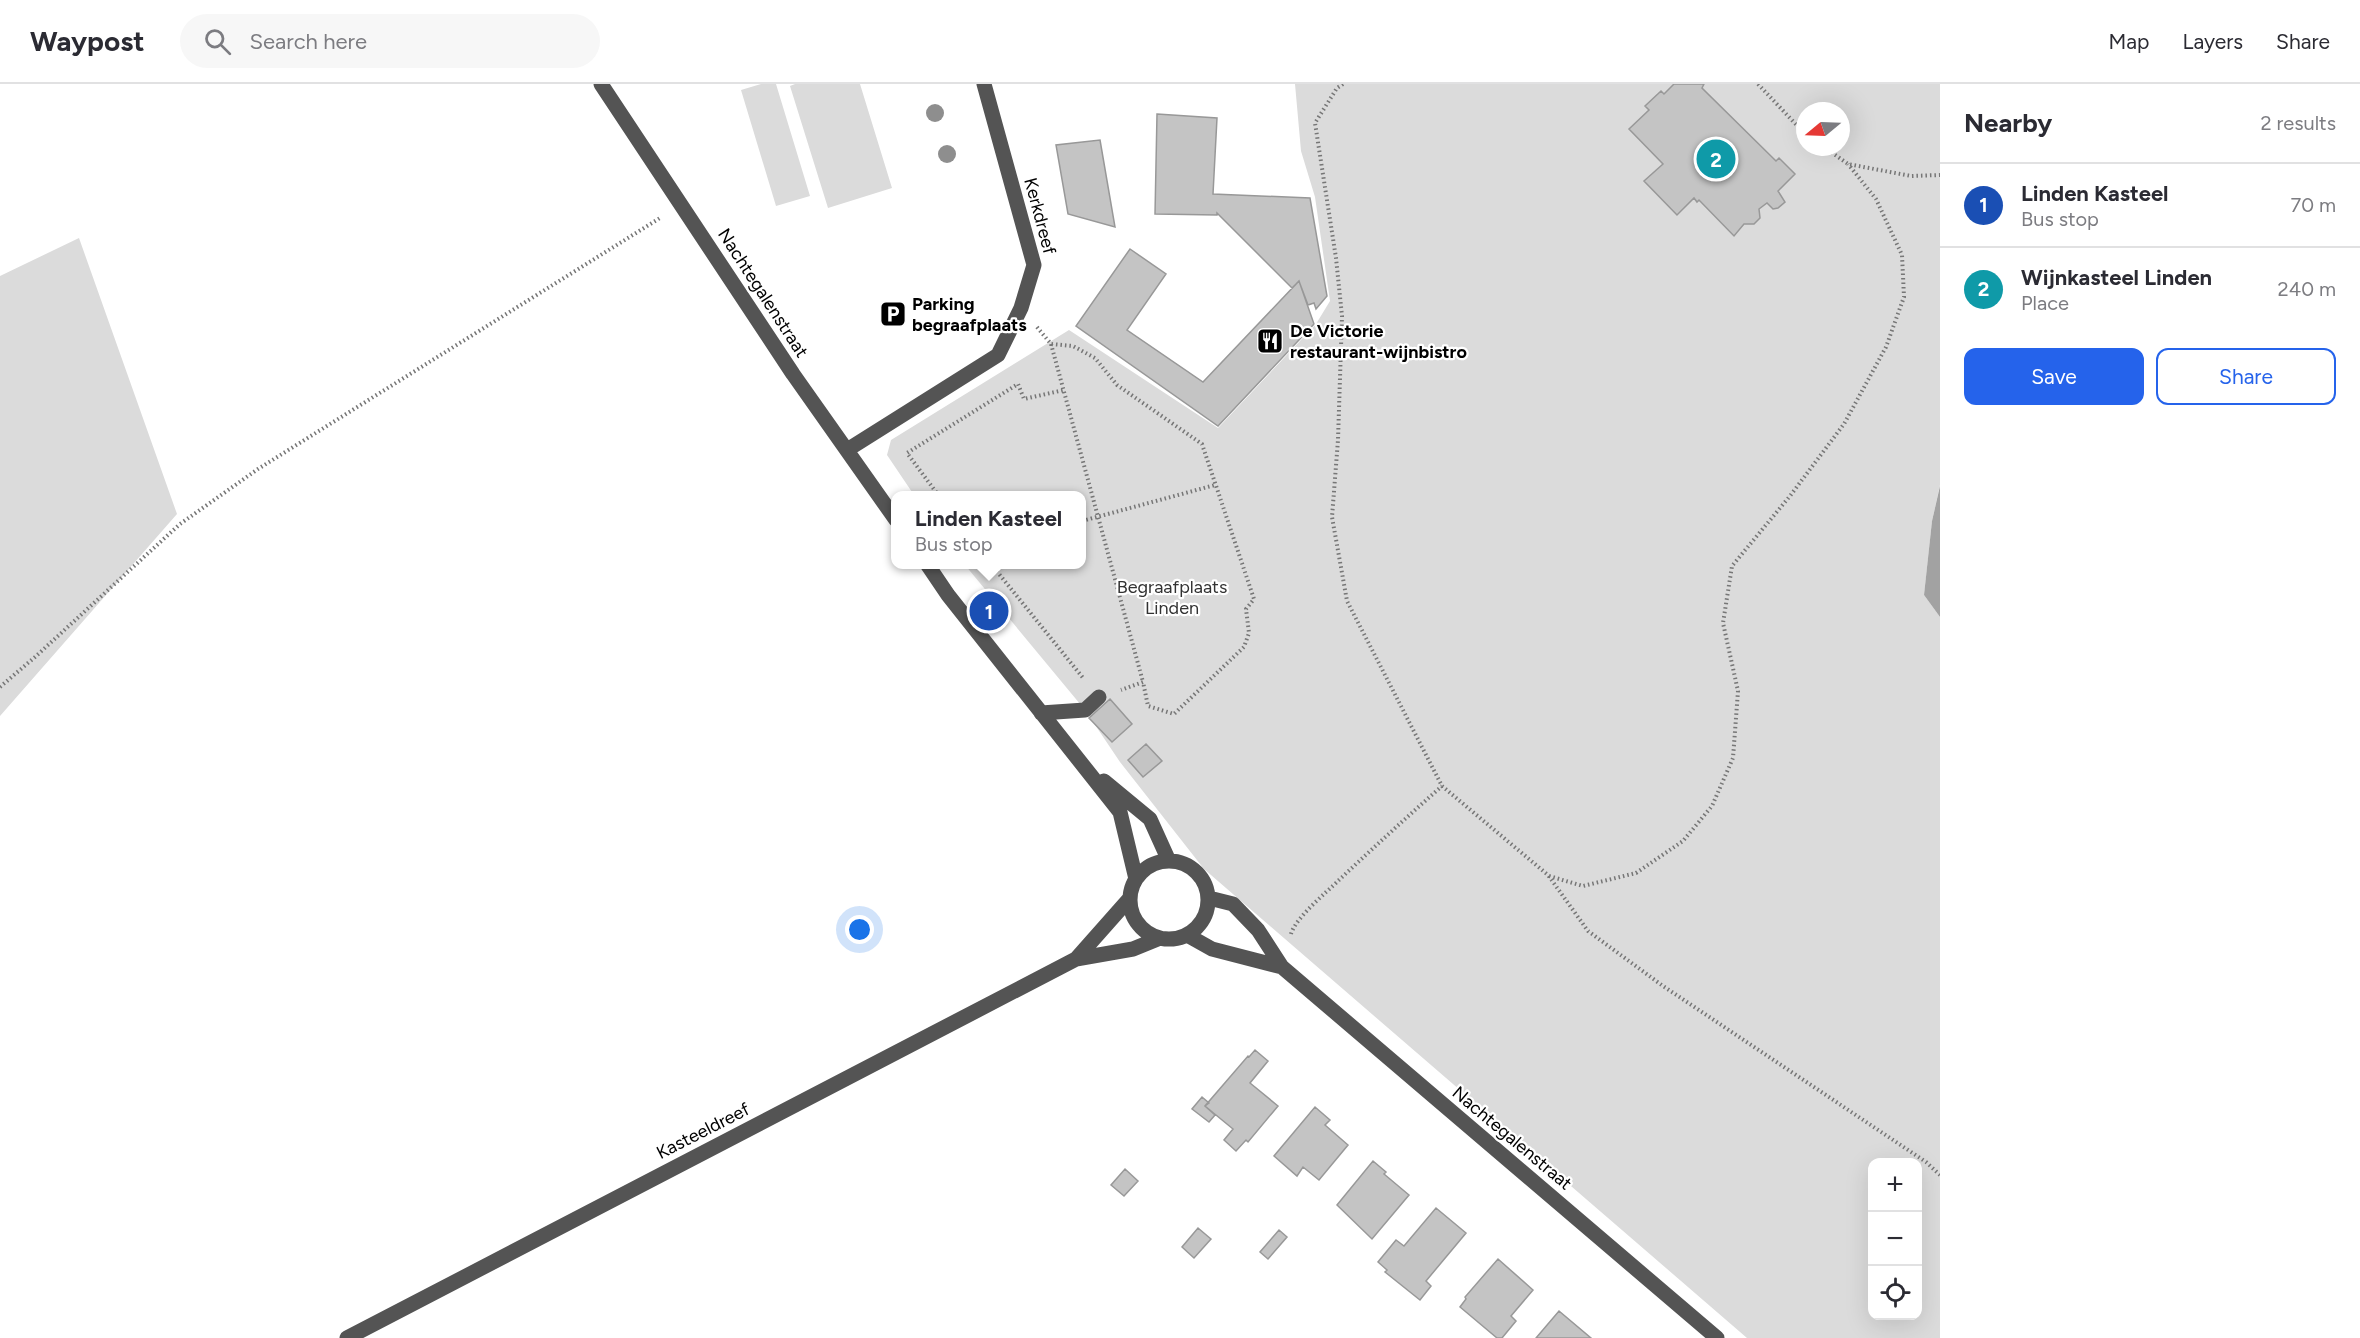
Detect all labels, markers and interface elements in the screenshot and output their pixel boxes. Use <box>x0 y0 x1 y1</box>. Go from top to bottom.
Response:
search box <box>180 14 600 68</box>
text: Waypost <box>30 24 144 58</box>
icon: search <box>201 25 234 58</box>
text: Search here <box>249 28 367 55</box>
text: Map <box>2109 29 2149 54</box>
text: Layers <box>2182 29 2243 54</box>
text: Share <box>2276 29 2330 54</box>
north arrow <box>1796 102 1850 156</box>
text: Nearby <box>1964 107 2052 139</box>
text: 2 results <box>2260 111 2336 135</box>
pin: 2 <box>1696 136 1736 182</box>
street label: Kerkdreef <box>1019 175 1061 257</box>
text: Linden Kasteel <box>2021 180 2169 207</box>
text: 1 <box>1979 193 1988 217</box>
text: 70 m <box>2290 193 2336 217</box>
text: Bus stop <box>2021 207 2099 231</box>
street label: Nachtegalenstraat <box>713 224 813 362</box>
text: Wijnkasteel Linden <box>2021 264 2212 291</box>
text: 2 <box>1978 277 1989 301</box>
text: 240 m <box>2278 277 2336 301</box>
text: Place <box>2021 291 2069 315</box>
place label: Parking begraafplaats <box>912 293 1027 336</box>
parking icon: Parking begraafplaats <box>878 299 908 329</box>
place label: De Victorie restaurant-wijnbistro <box>1290 320 1467 363</box>
restaurant icon: De Victorie restaurant-wijnbistro <box>1255 326 1285 356</box>
button: Save <box>1964 348 2144 405</box>
button: Share <box>2156 348 2336 405</box>
popup <box>891 491 1086 569</box>
text: Linden Kasteel <box>915 505 1062 532</box>
text: Bus stop <box>915 532 993 556</box>
park label: Begraafplaats Linden <box>1117 576 1227 619</box>
pin: 1 <box>970 588 1008 634</box>
your location <box>845 915 874 944</box>
street label: Nachtegalenstraat <box>1448 1082 1576 1195</box>
street label: Kasteeldreef <box>653 1098 754 1164</box>
map controls <box>1868 1158 1922 1320</box>
button: + <box>1868 1158 1922 1212</box>
button: − <box>1868 1212 1922 1266</box>
button: locate <box>1868 1266 1922 1320</box>

